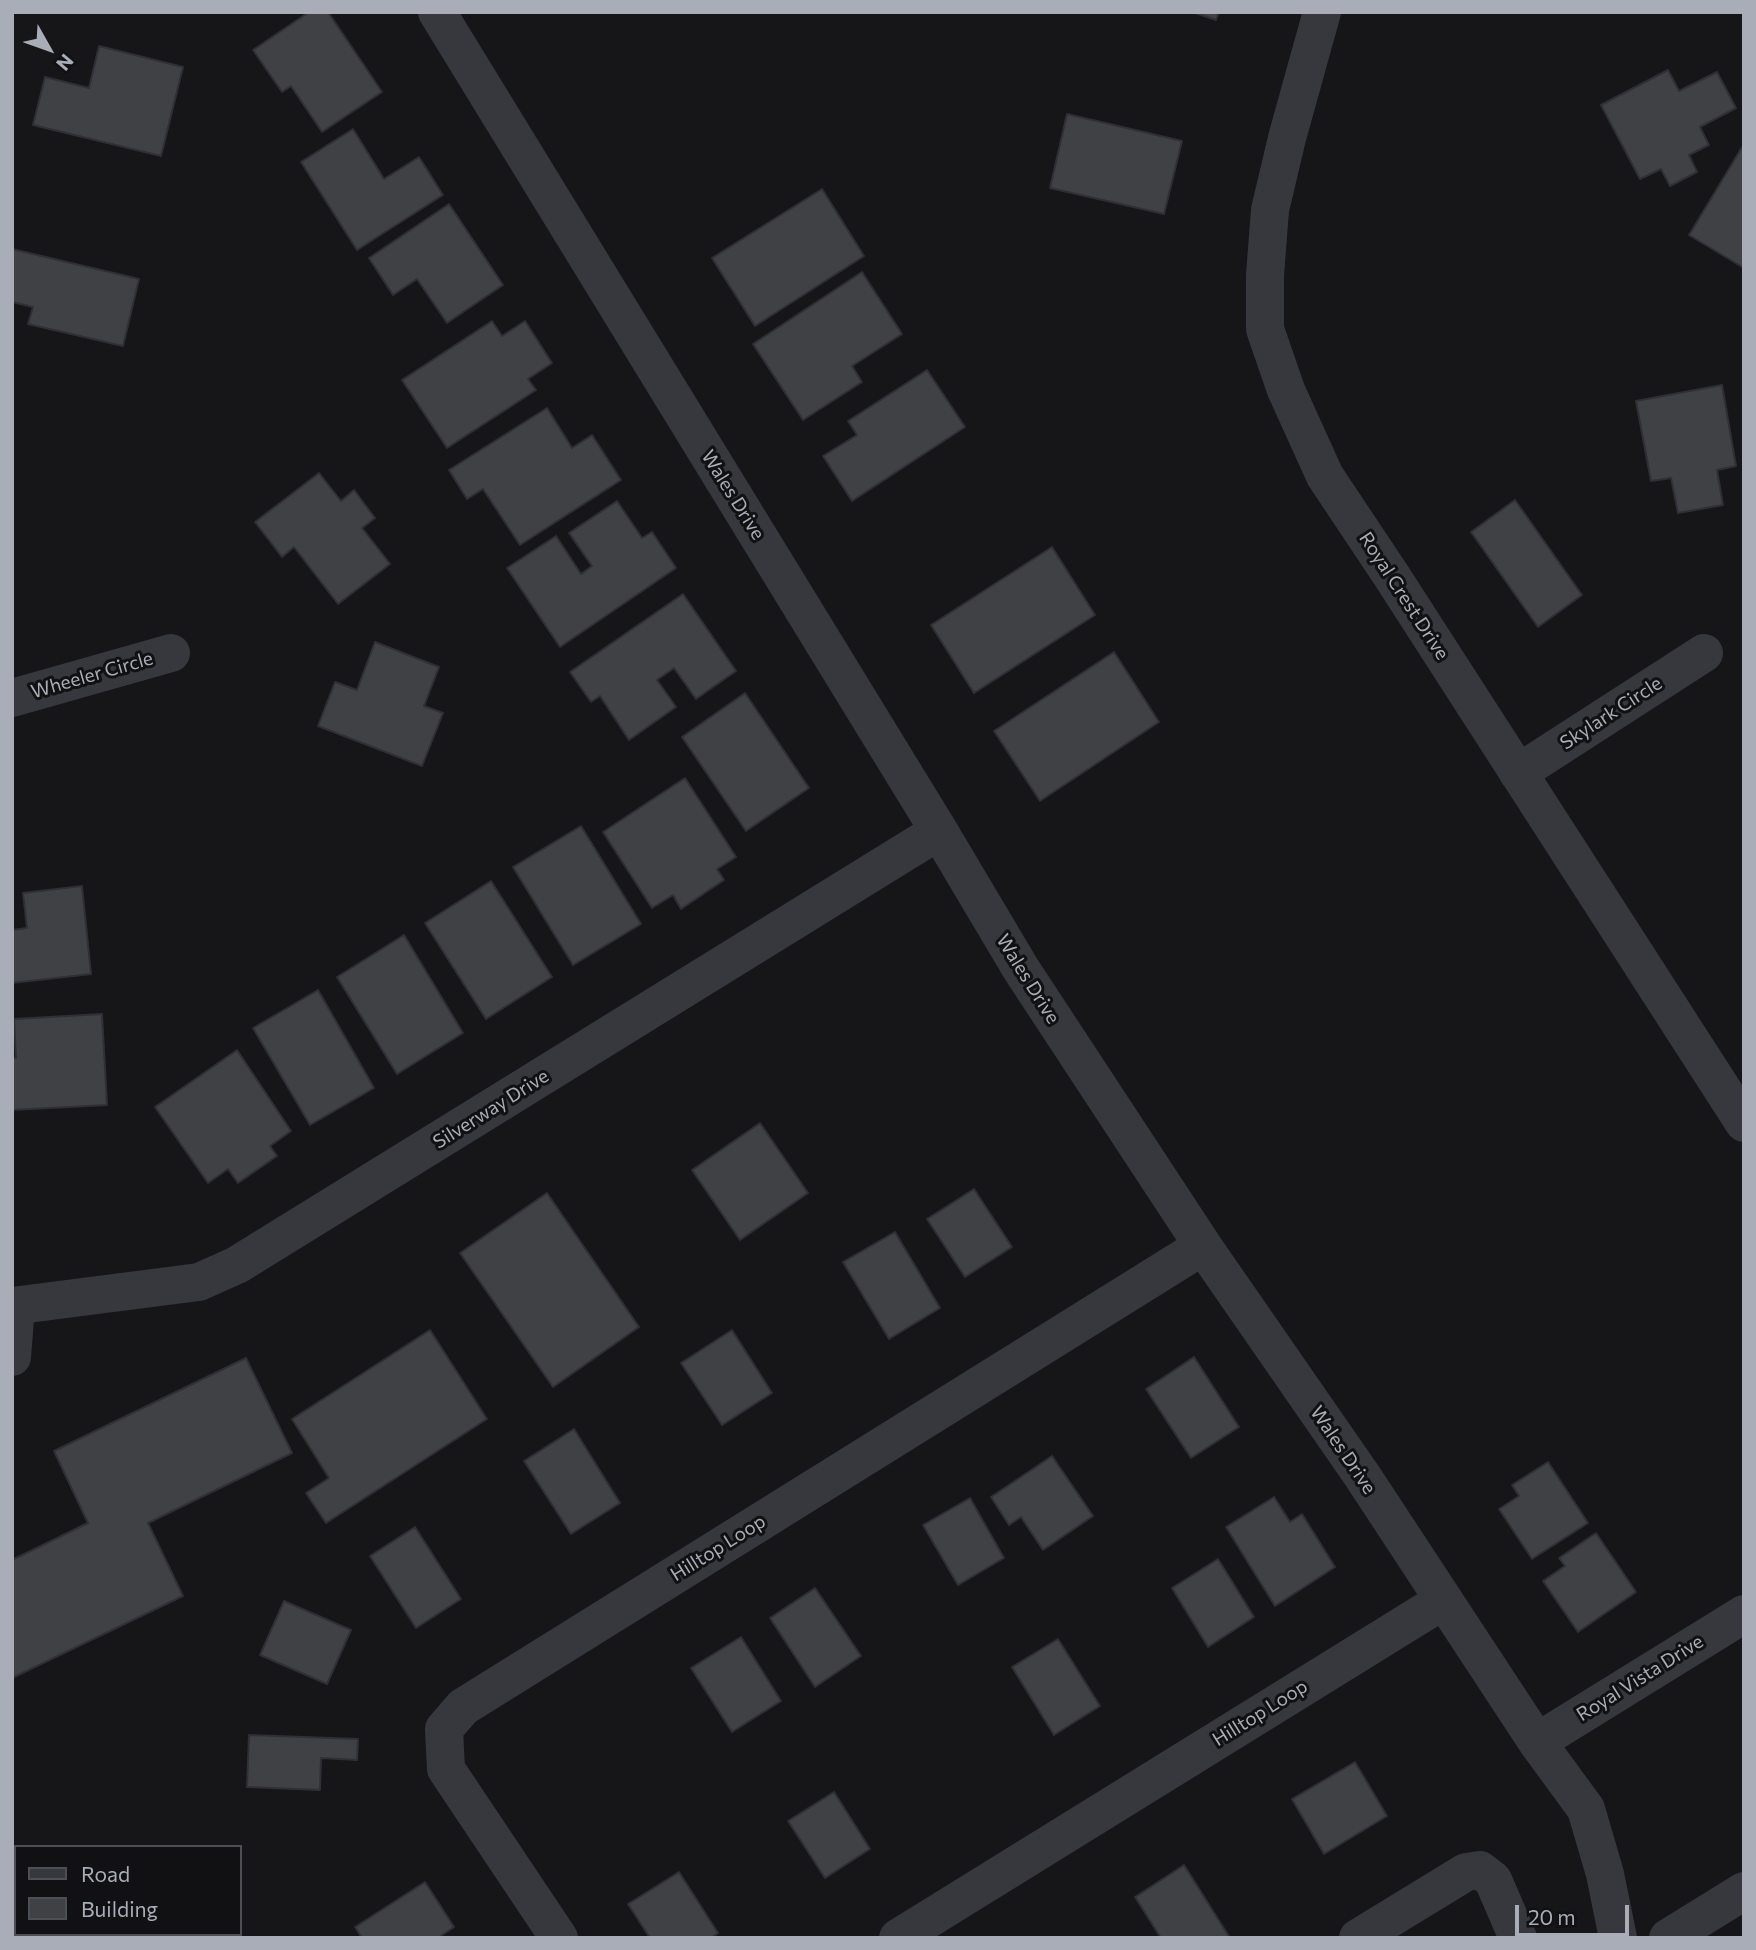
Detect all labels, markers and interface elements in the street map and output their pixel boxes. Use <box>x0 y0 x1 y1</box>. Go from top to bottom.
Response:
north arrow <box>14 14 84 84</box>
text: N <box>52 50 79 76</box>
street label: Wales Drive <box>696 446 770 544</box>
street label: Royal Crest Drive <box>1354 528 1454 664</box>
street label: Wheeler Circle <box>28 647 156 703</box>
street label: Skylark Circle <box>1556 672 1666 754</box>
street label: Wales Drive <box>991 930 1065 1028</box>
street label: Silverway Drive <box>429 1064 553 1154</box>
street label: Wales Drive <box>1305 1402 1381 1498</box>
street label: Hilltop Loop <box>666 1510 770 1586</box>
street label: Royal Vista Drive <box>1572 1630 1708 1726</box>
street label: Hilltop Loop <box>1208 1675 1312 1751</box>
legend <box>14 1845 242 1936</box>
text: Road <box>81 1861 130 1886</box>
scale bar <box>1518 1890 1632 1934</box>
text: Building <box>81 1896 158 1921</box>
text: 20 m <box>1528 1904 1576 1929</box>

